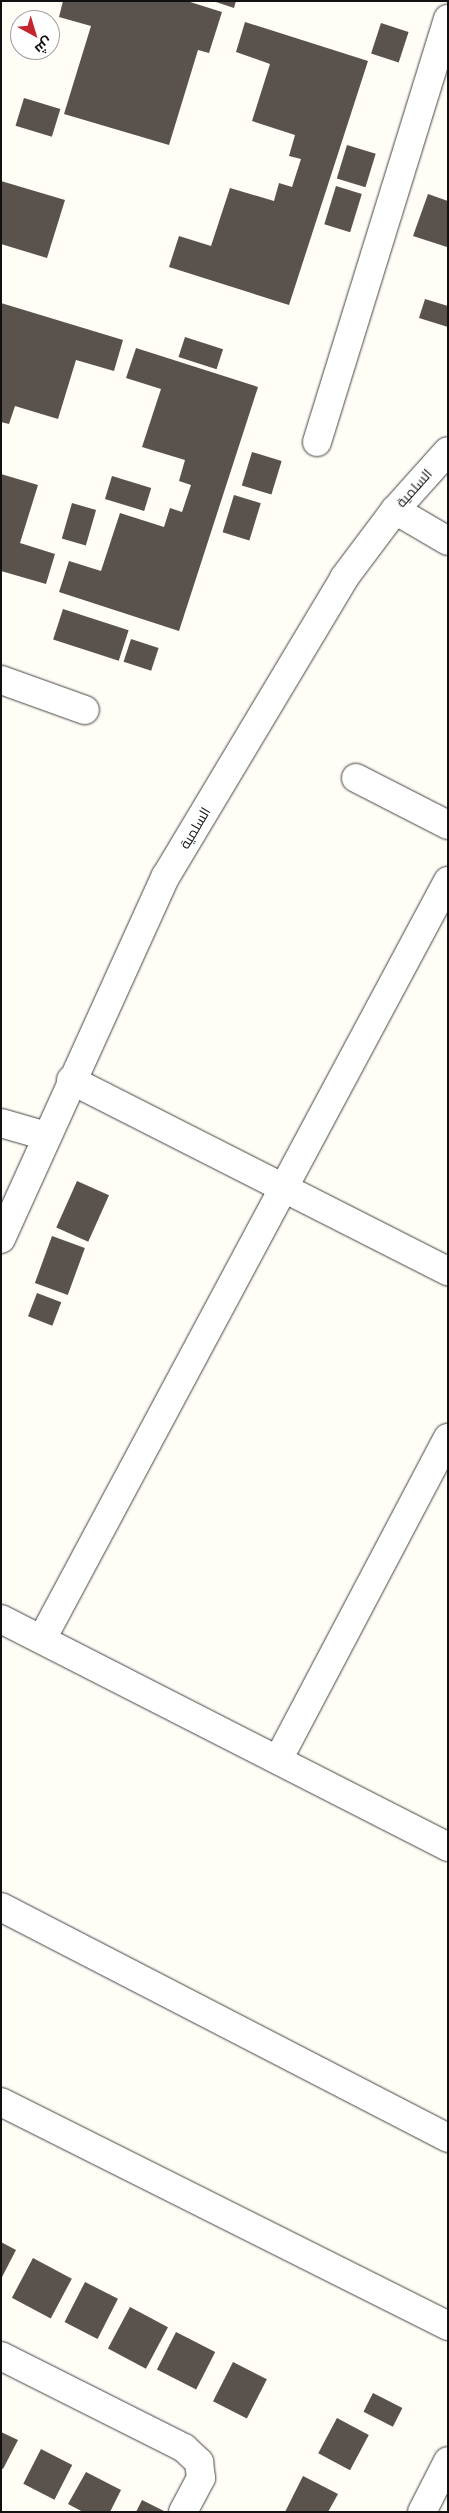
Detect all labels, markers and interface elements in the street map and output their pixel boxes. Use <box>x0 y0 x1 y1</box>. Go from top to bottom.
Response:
north arrow <box>10 10 60 60</box>
text: ش <box>31 33 56 59</box>
street label: السلمية <box>392 465 436 511</box>
street label: السلمية <box>176 804 214 852</box>

